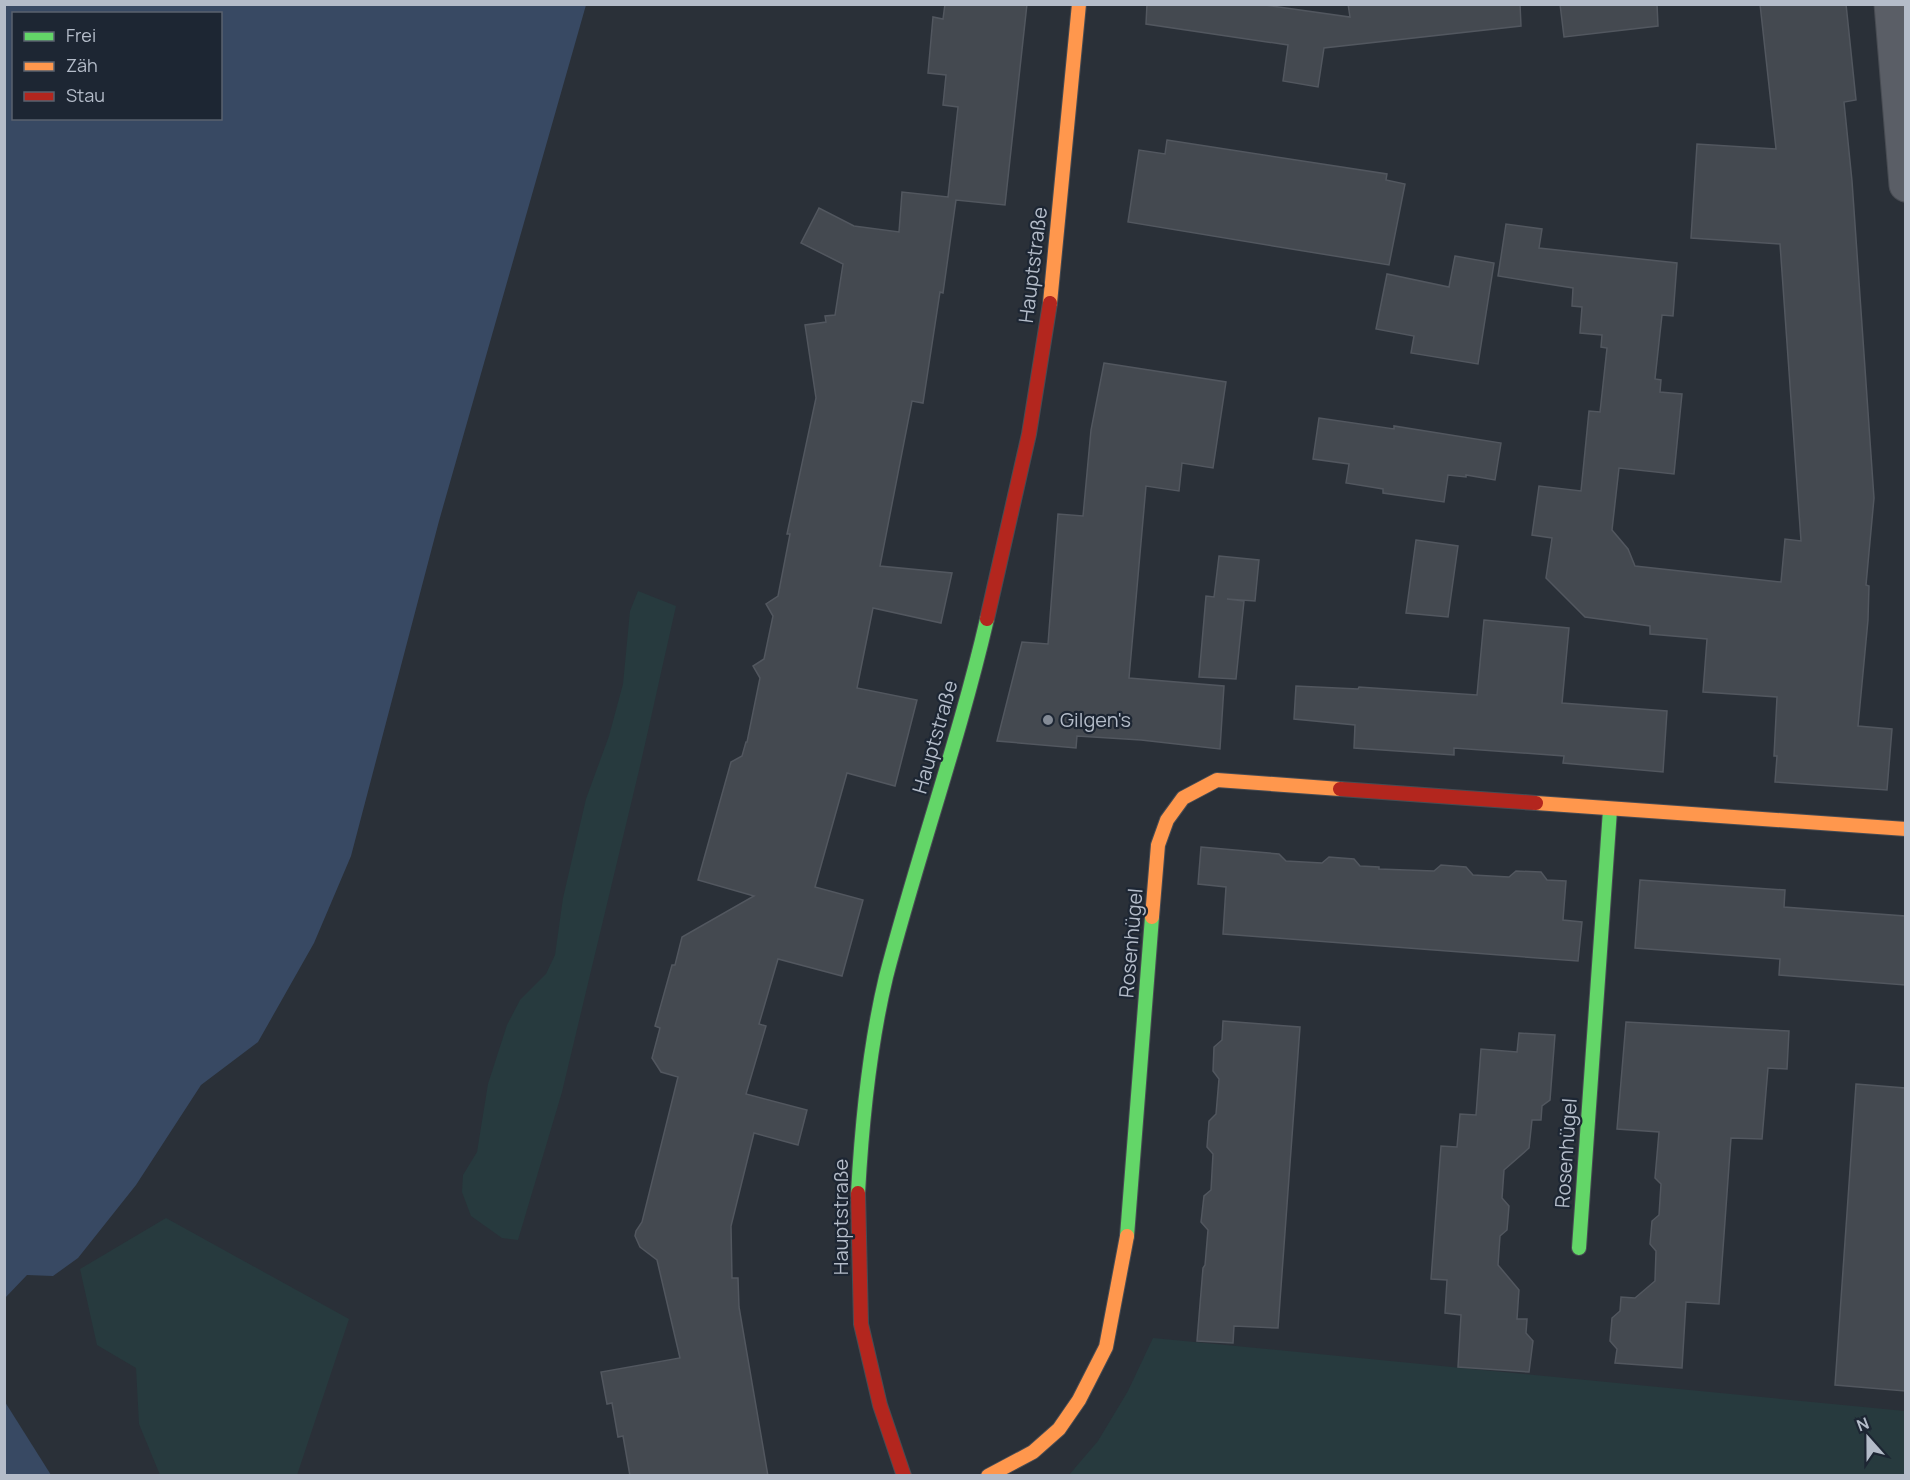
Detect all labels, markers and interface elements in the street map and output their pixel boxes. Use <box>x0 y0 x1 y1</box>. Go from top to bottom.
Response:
legend <box>12 12 222 120</box>
text: Frei <box>66 23 96 47</box>
text: Zäh <box>66 53 98 77</box>
text: Stau <box>66 83 105 107</box>
street label: Hauptstraße <box>1012 205 1053 324</box>
street label: Hauptstraße <box>905 677 964 797</box>
place label: Gilgen's <box>1060 706 1131 733</box>
marker: Gilgen's <box>1041 713 1055 727</box>
street label: Rosenhügel <box>1112 887 1149 999</box>
street label: Rosenhügel <box>1548 1097 1583 1209</box>
street label: Hauptstraße <box>827 1159 854 1275</box>
north arrow <box>1838 1408 1898 1468</box>
text: N <box>1853 1412 1872 1436</box>

